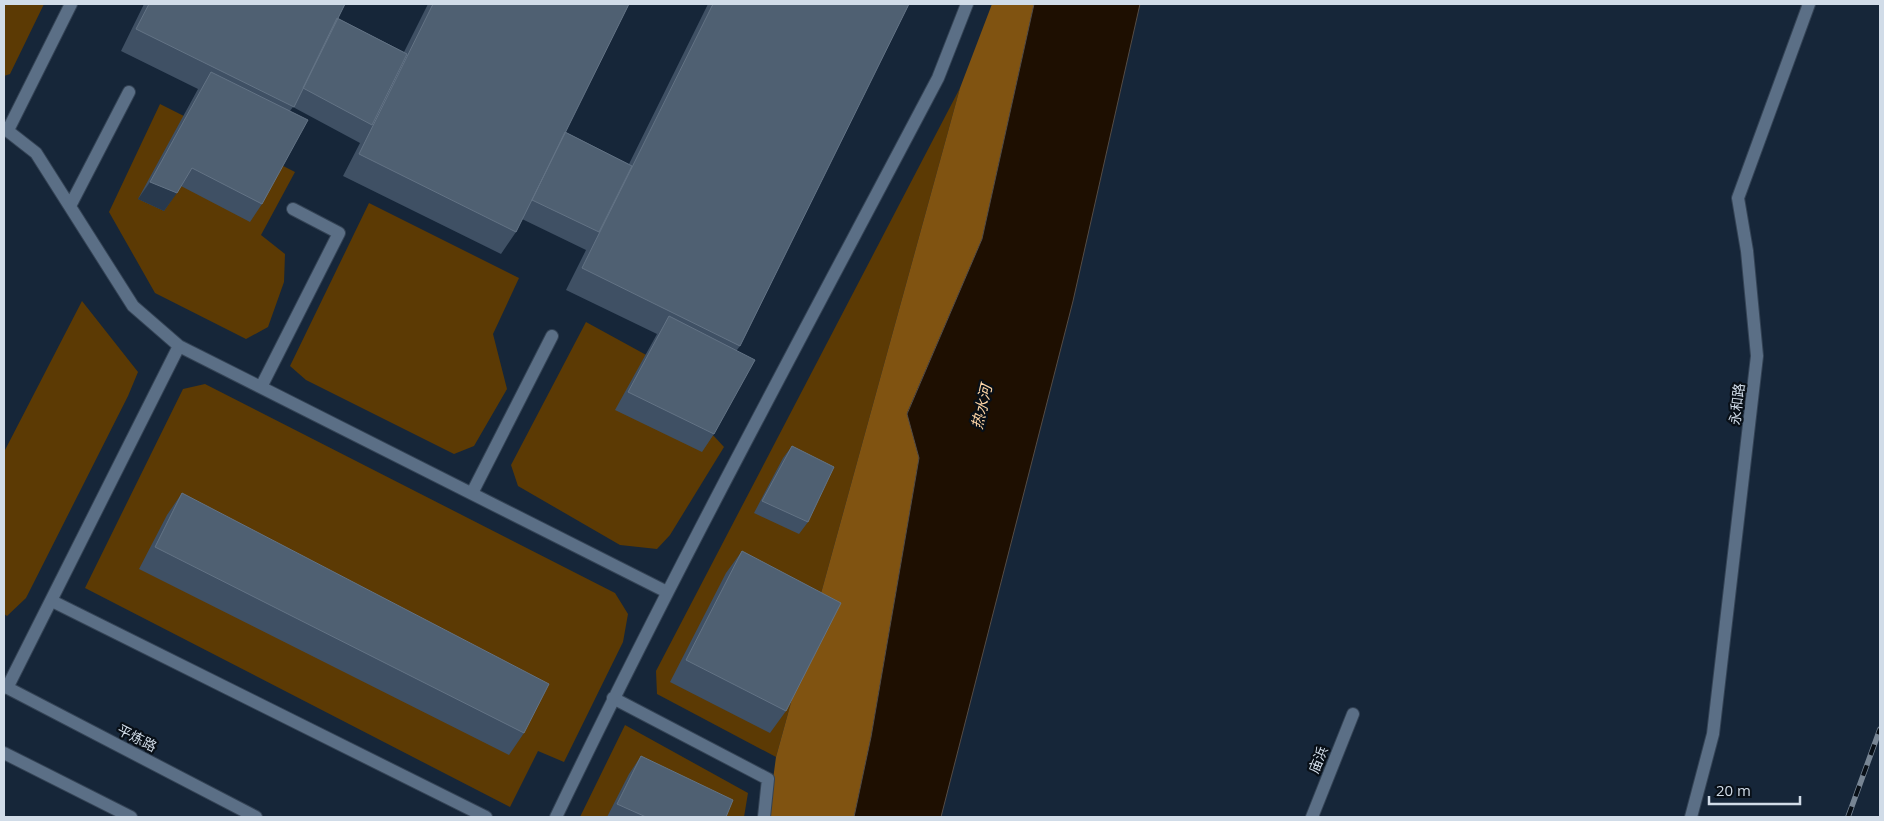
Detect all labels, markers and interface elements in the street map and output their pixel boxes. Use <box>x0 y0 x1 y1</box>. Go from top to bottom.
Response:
water label: 热水河 <box>966 380 997 431</box>
street label: 永和路 <box>1725 382 1748 426</box>
street label: 平炼路 <box>114 720 160 756</box>
street label: 庙浜 <box>1303 743 1332 776</box>
scale bar <box>1709 774 1800 806</box>
text: 20 m <box>1716 780 1751 800</box>

